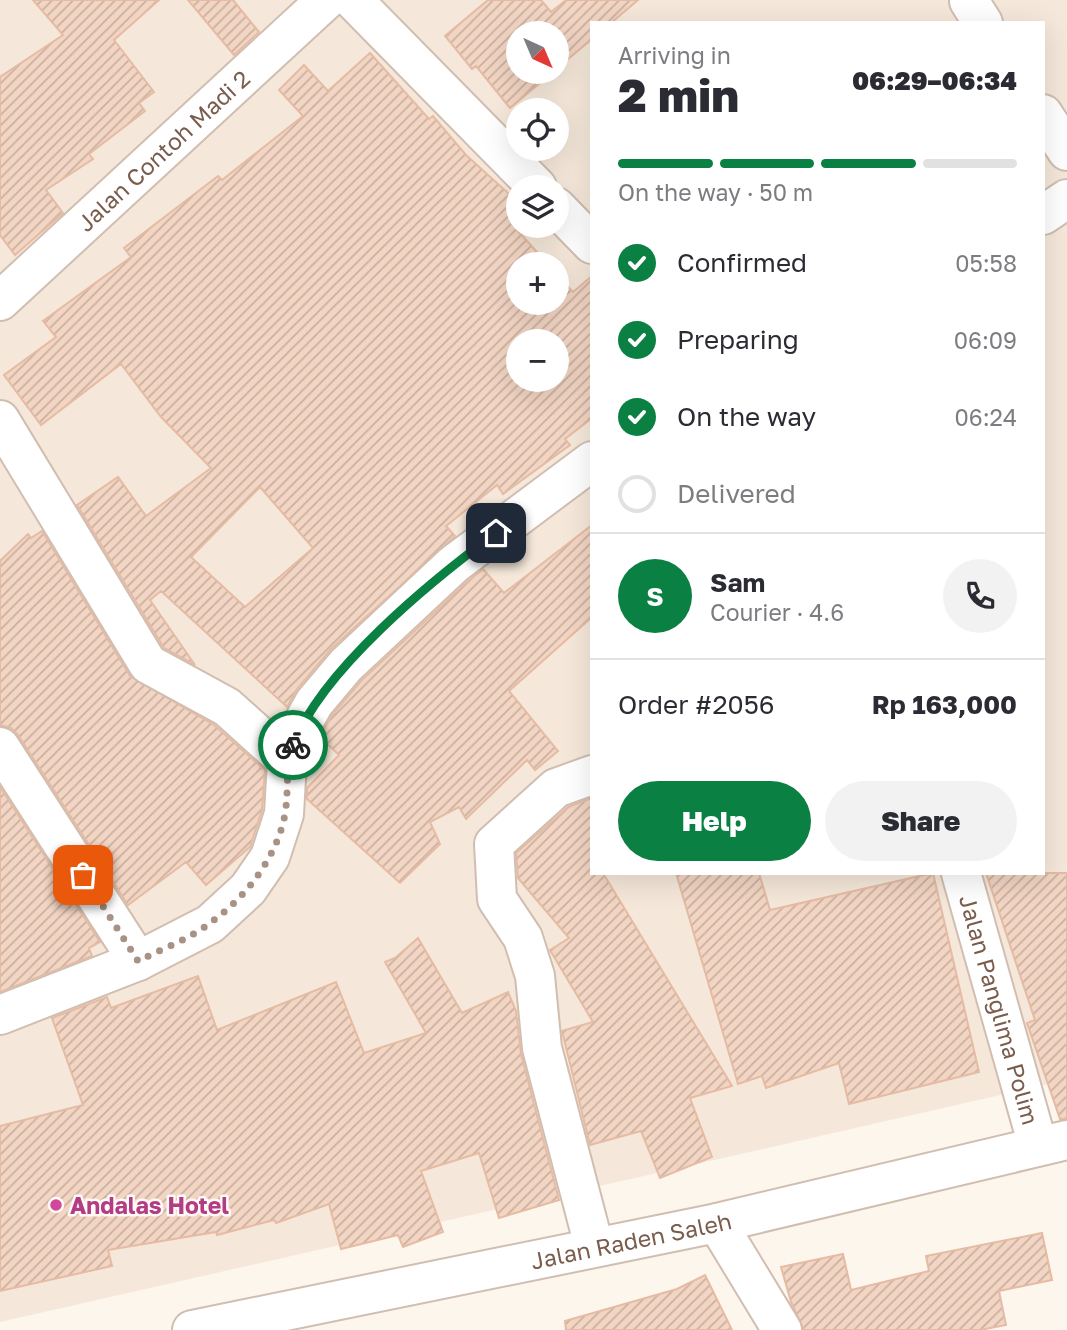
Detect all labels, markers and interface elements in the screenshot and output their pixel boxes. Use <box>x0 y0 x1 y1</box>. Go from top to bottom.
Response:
north arrow <box>506 21 569 84</box>
map controls <box>506 21 569 392</box>
text: Arriving in <box>618 41 731 69</box>
street label: Jalan Contoh Madi 2 <box>71 64 255 237</box>
text: 06:29–06:34 <box>852 65 1017 96</box>
text: 2 min <box>618 67 739 122</box>
button: locate <box>506 98 569 161</box>
button: layers <box>506 175 569 238</box>
text: On the way · 50 m <box>618 178 813 206</box>
icon: check <box>618 244 656 282</box>
text: Confirmed <box>677 247 807 278</box>
text: 05:58 <box>955 249 1017 277</box>
button: + <box>506 252 569 315</box>
icon: check <box>618 321 656 359</box>
text: Preparing <box>677 324 799 355</box>
text: 06:09 <box>954 326 1017 354</box>
button: − <box>506 329 569 392</box>
icon: check <box>618 398 656 436</box>
text: On the way <box>677 401 816 432</box>
text: 06:24 <box>955 403 1017 431</box>
text: Delivered <box>677 478 796 509</box>
pin <box>466 503 526 563</box>
icon: home <box>477 514 515 552</box>
button: phone <box>943 559 1017 633</box>
text: Sam <box>710 567 765 598</box>
text: S <box>646 581 664 612</box>
text: Courier · 4.6 <box>710 598 844 626</box>
text: Order #2056 <box>618 689 775 720</box>
text: Rp 163,000 <box>872 689 1017 720</box>
courier <box>258 710 328 780</box>
icon: bike <box>274 726 312 764</box>
button: Help <box>618 781 811 861</box>
button: Share <box>825 781 1017 861</box>
pin <box>53 845 113 905</box>
icon: bag <box>64 856 102 894</box>
street label: Jalan Panglima Polim <box>954 892 1045 1128</box>
place label: Andalas Hotel <box>70 1191 229 1219</box>
marker: Andalas Hotel <box>48 1197 64 1213</box>
street label: Jalan Raden Saleh <box>528 1206 734 1275</box>

